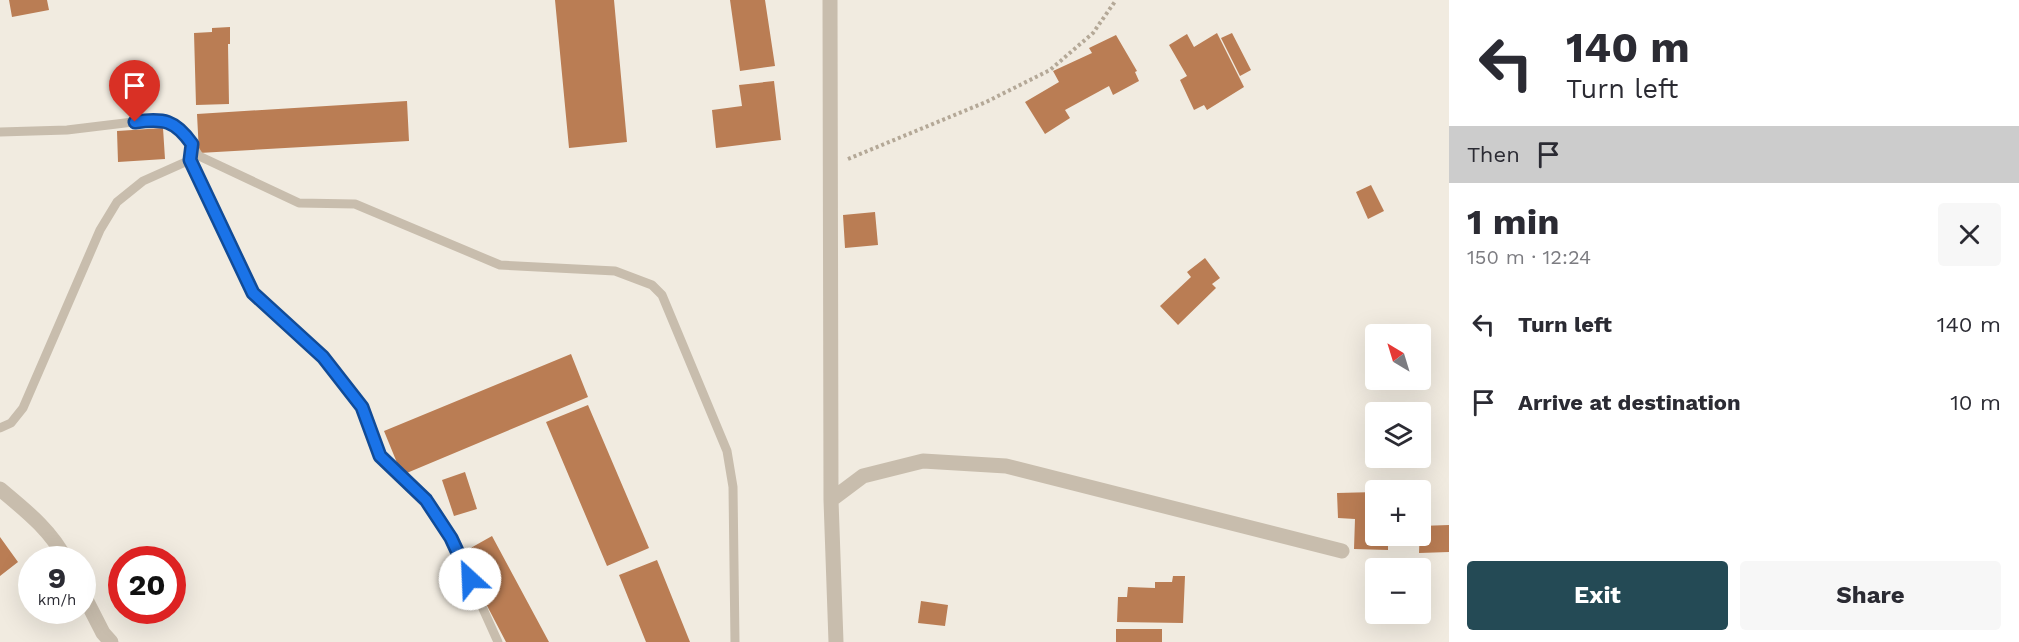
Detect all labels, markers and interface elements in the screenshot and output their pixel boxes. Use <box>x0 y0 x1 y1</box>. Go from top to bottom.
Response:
text: 140 m <box>1566 23 1690 72</box>
icon: left <box>1467 24 1545 102</box>
pin <box>109 60 160 122</box>
icon: arrive <box>118 69 151 102</box>
text: Turn left <box>1566 73 1678 105</box>
icon: arrive <box>1532 138 1565 171</box>
text: Then <box>1467 142 1520 167</box>
text: 1 min <box>1467 201 1559 243</box>
button: close <box>1938 203 2001 266</box>
text: 150 m · 12:24 <box>1467 245 1591 269</box>
icon: left <box>1467 308 1500 341</box>
text: Turn left <box>1518 312 1612 337</box>
text: 140 m <box>1937 312 2001 337</box>
north arrow <box>1365 324 1431 390</box>
map controls <box>1365 324 1431 624</box>
icon: arrive <box>1467 386 1500 419</box>
text: Arrive at destination <box>1518 390 1741 415</box>
text: 10 m <box>1950 390 2001 415</box>
button: layers <box>1365 402 1431 468</box>
button: + <box>1365 480 1431 546</box>
speed limit sign: 20 <box>108 546 186 624</box>
position arrow <box>438 547 502 611</box>
button: − <box>1365 558 1431 624</box>
text: 9 <box>48 560 66 595</box>
button: Exit <box>1467 561 1728 630</box>
button: Share <box>1740 561 2001 630</box>
text: km/h <box>38 591 76 609</box>

